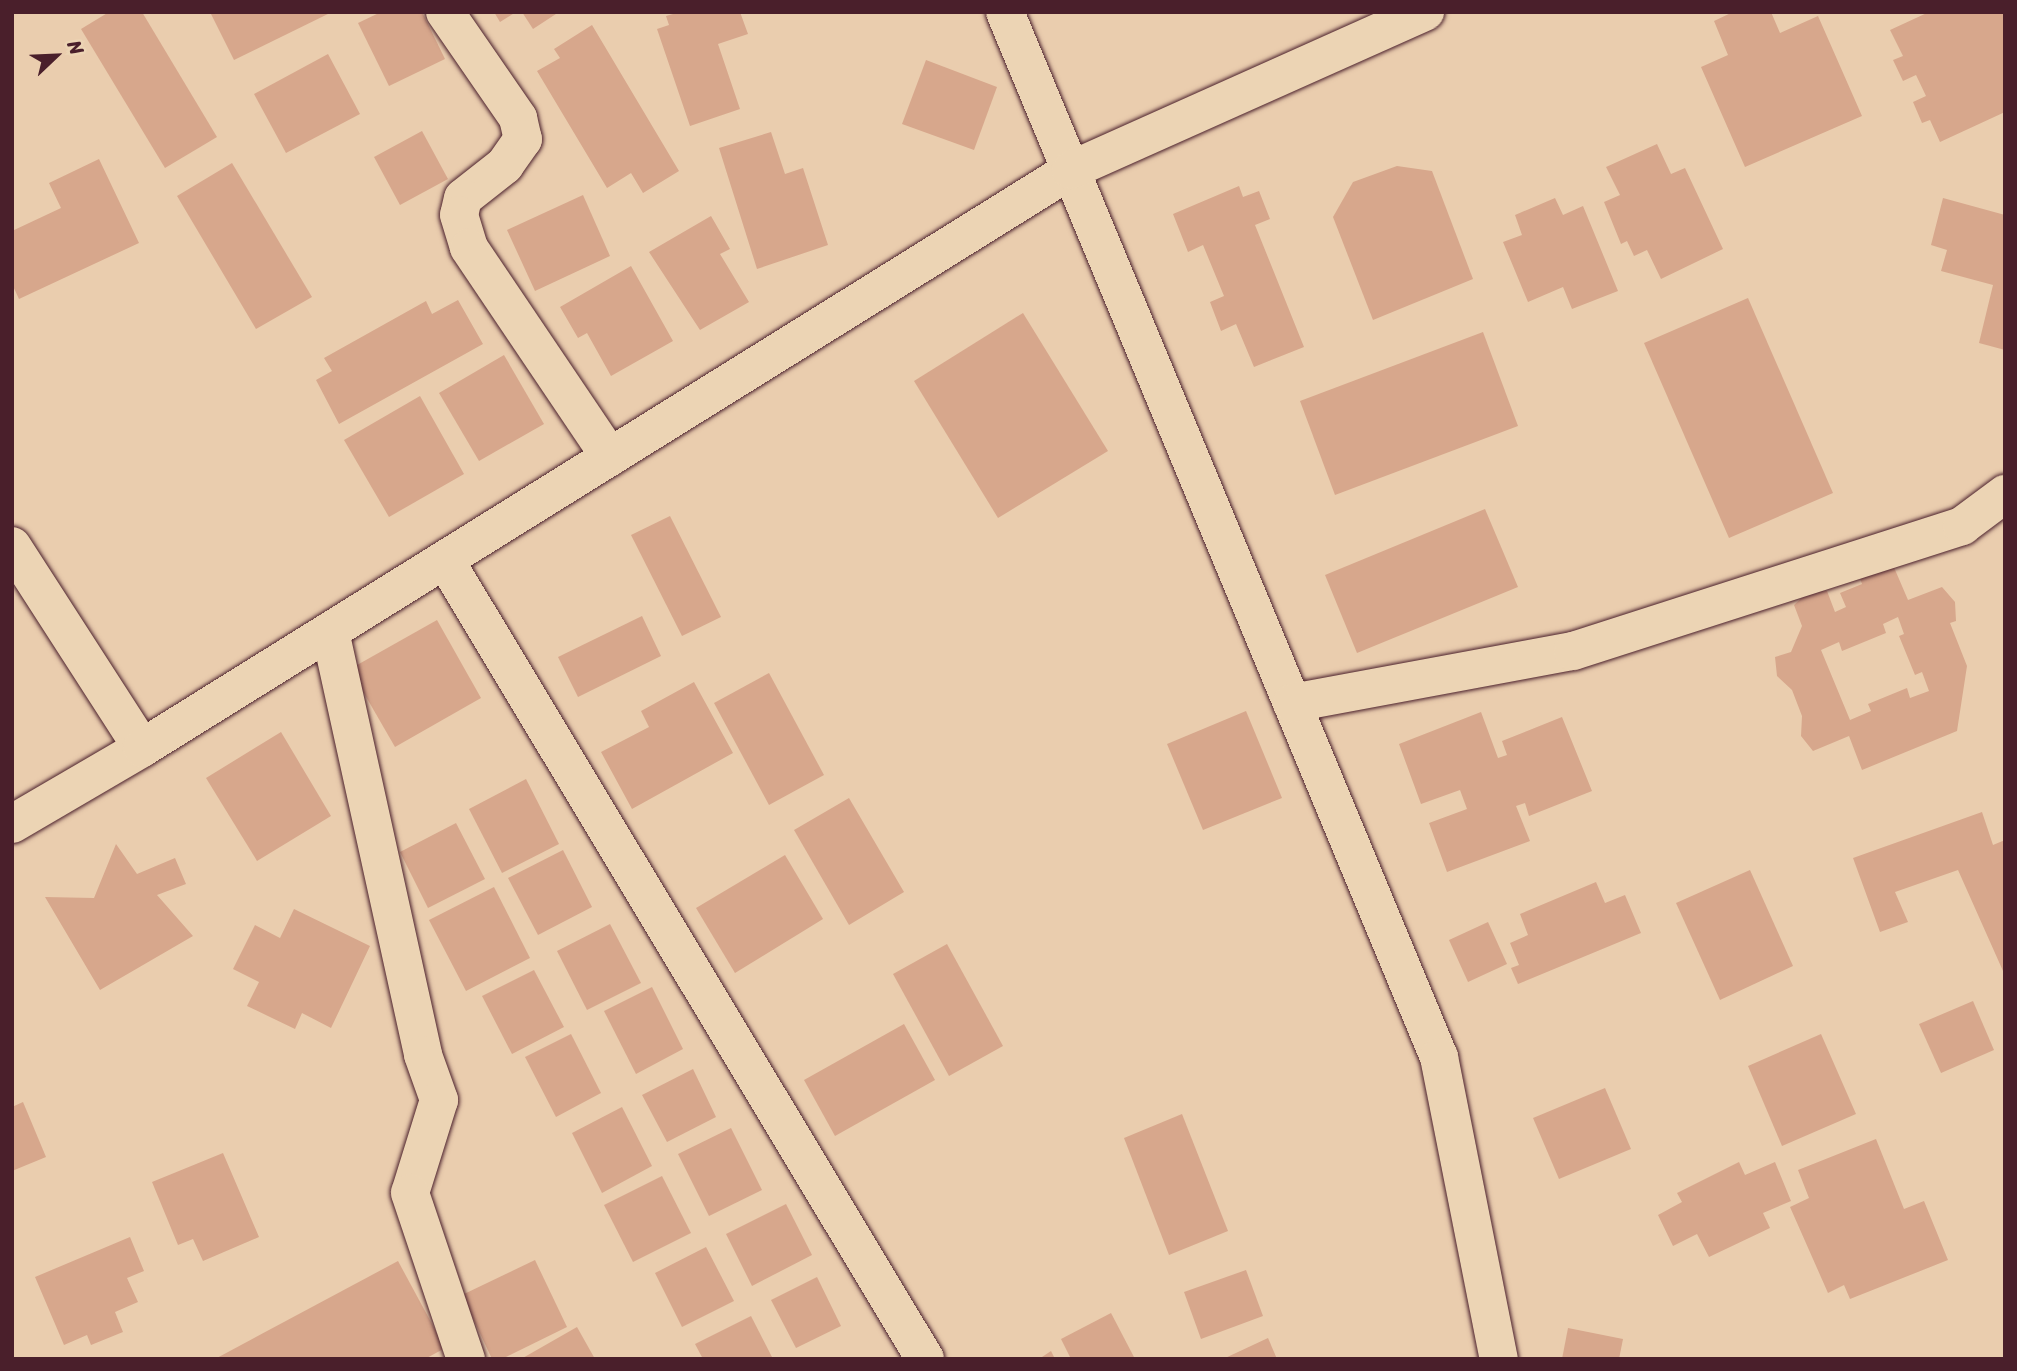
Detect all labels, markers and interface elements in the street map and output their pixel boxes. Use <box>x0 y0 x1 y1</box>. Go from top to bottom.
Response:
north arrow <box>21 21 91 91</box>
text: N <box>58 35 94 60</box>

